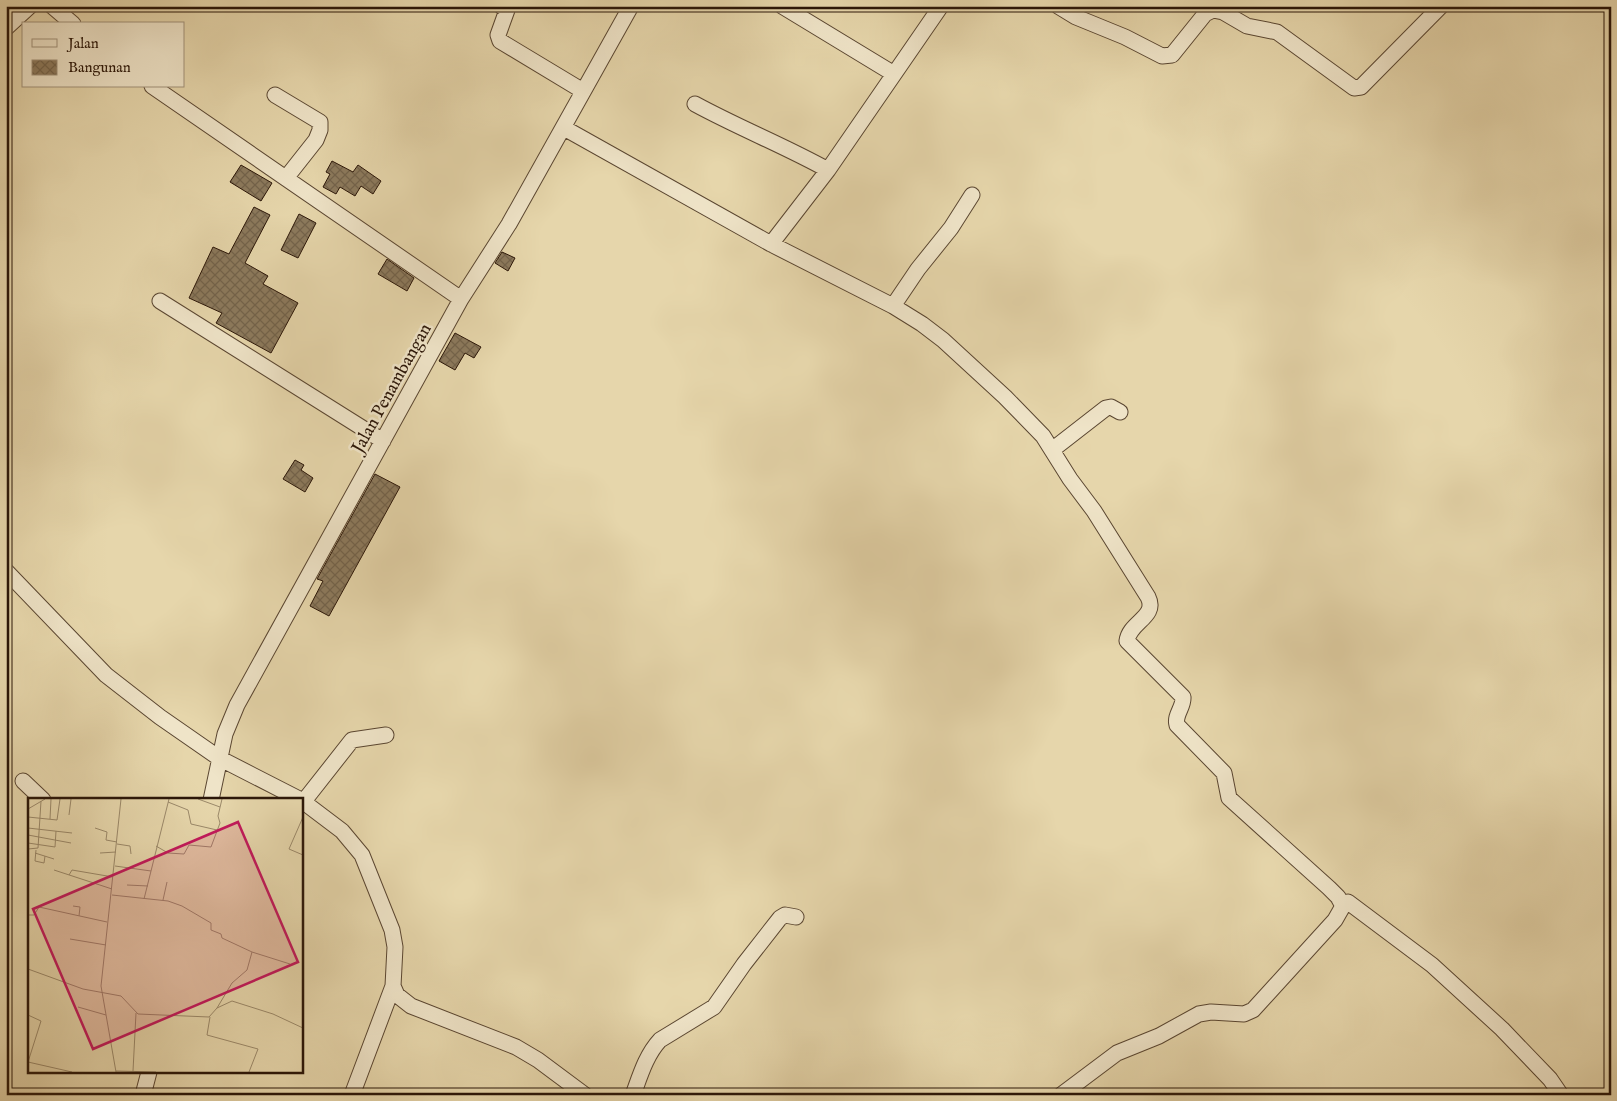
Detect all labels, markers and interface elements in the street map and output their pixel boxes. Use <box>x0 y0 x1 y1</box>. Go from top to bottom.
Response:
legend <box>22 22 185 88</box>
text: Jalan <box>66 34 99 53</box>
text: Bangunan <box>68 58 131 77</box>
street label: Jalan Penambangan <box>346 320 438 459</box>
inset map <box>28 798 302 1074</box>

